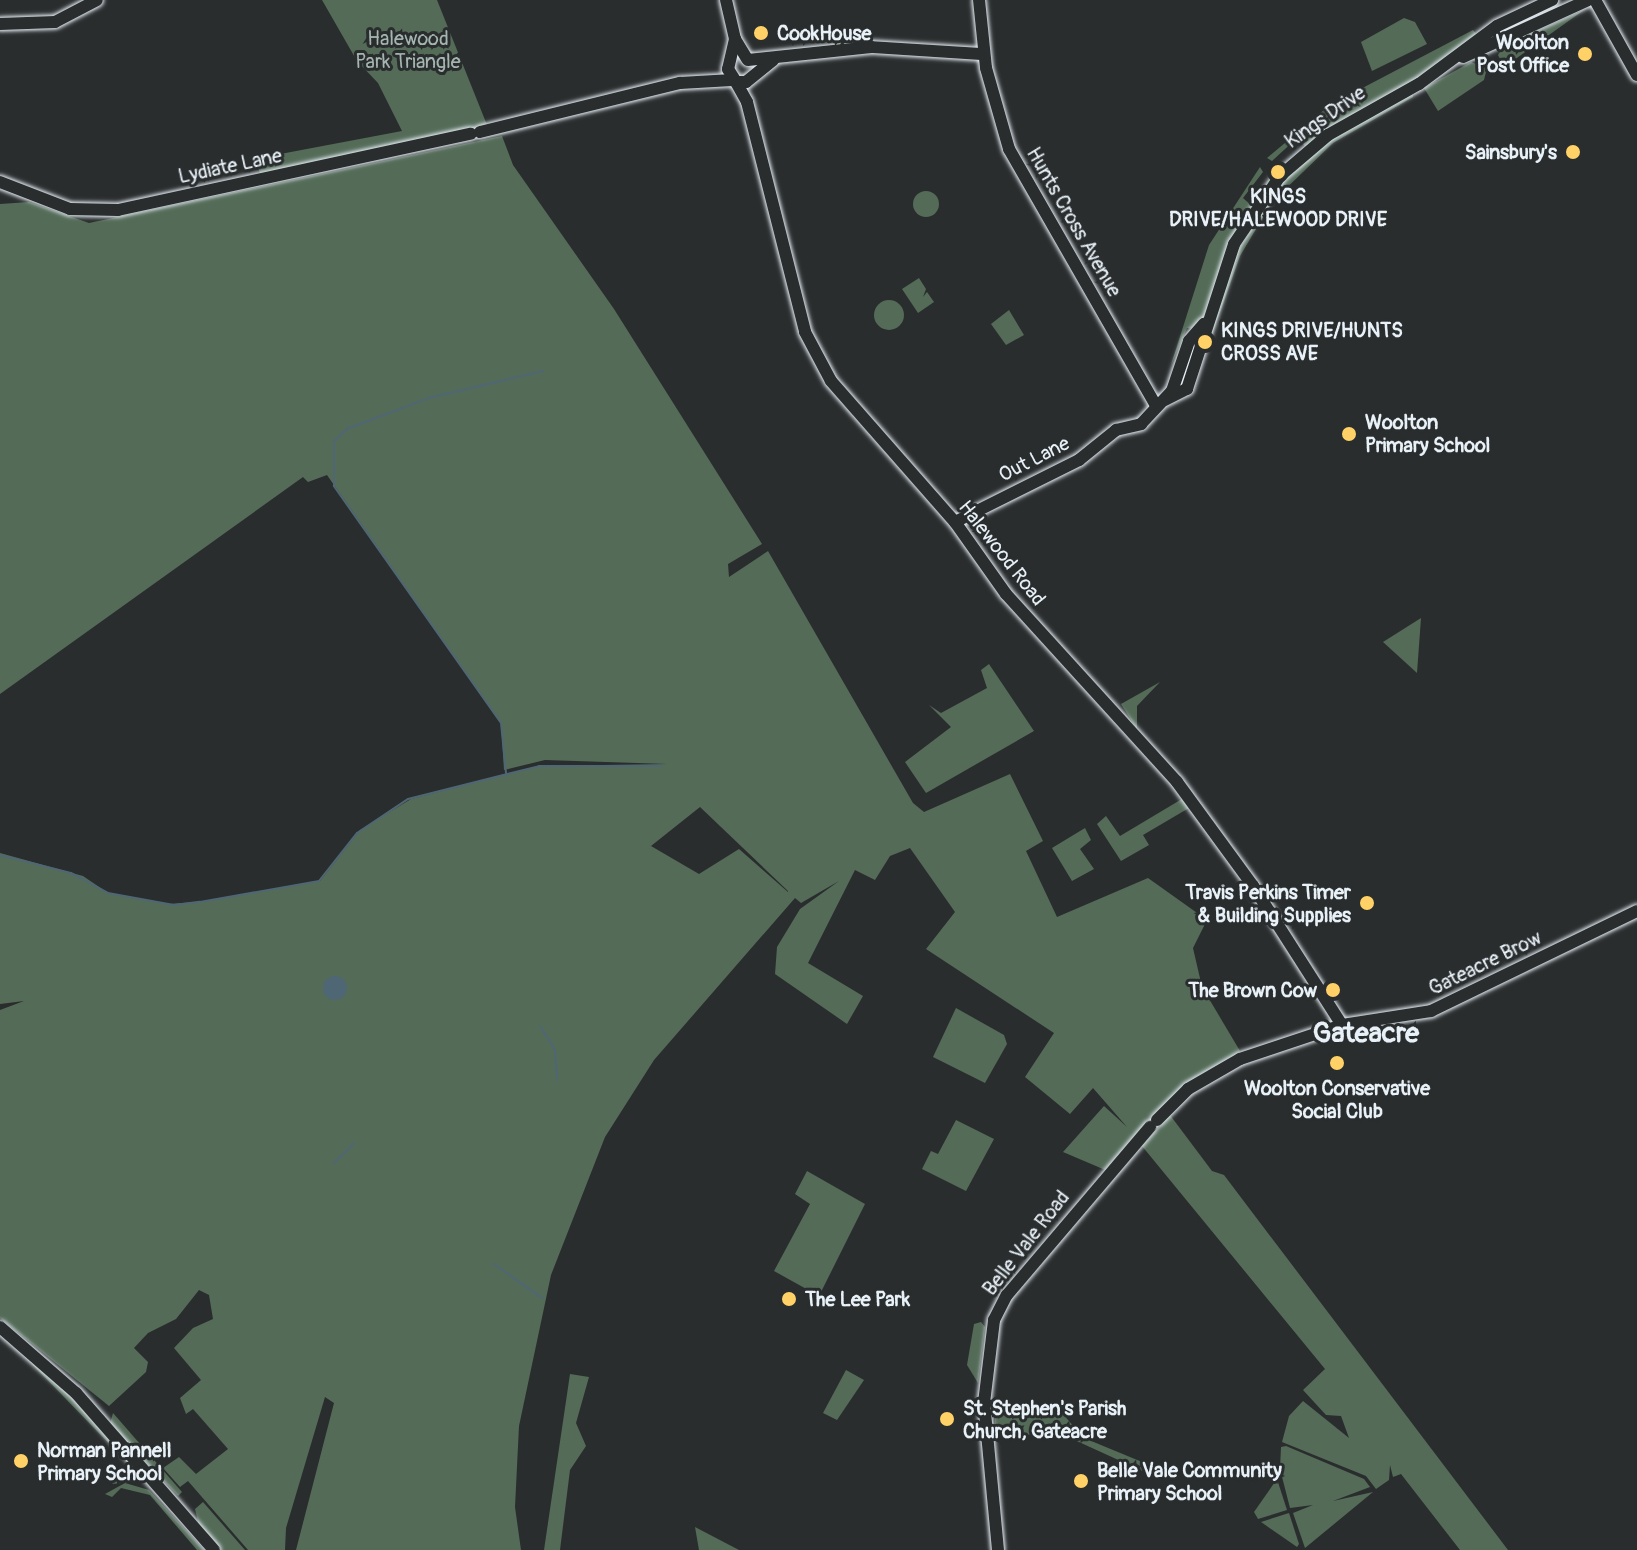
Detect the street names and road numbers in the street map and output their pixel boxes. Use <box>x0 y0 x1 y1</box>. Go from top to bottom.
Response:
street label: Kings Drive <box>1280 81 1370 153</box>
street label: Lydiate Lane <box>176 143 284 189</box>
street label: Hunts Cross Avenue <box>1021 143 1127 301</box>
street label: Out Lane <box>995 431 1073 487</box>
street label: Halewood Road <box>953 496 1051 610</box>
street label: Gateacre Brow <box>1425 925 1545 1001</box>
street label: Belle Vale Road <box>978 1186 1074 1300</box>

